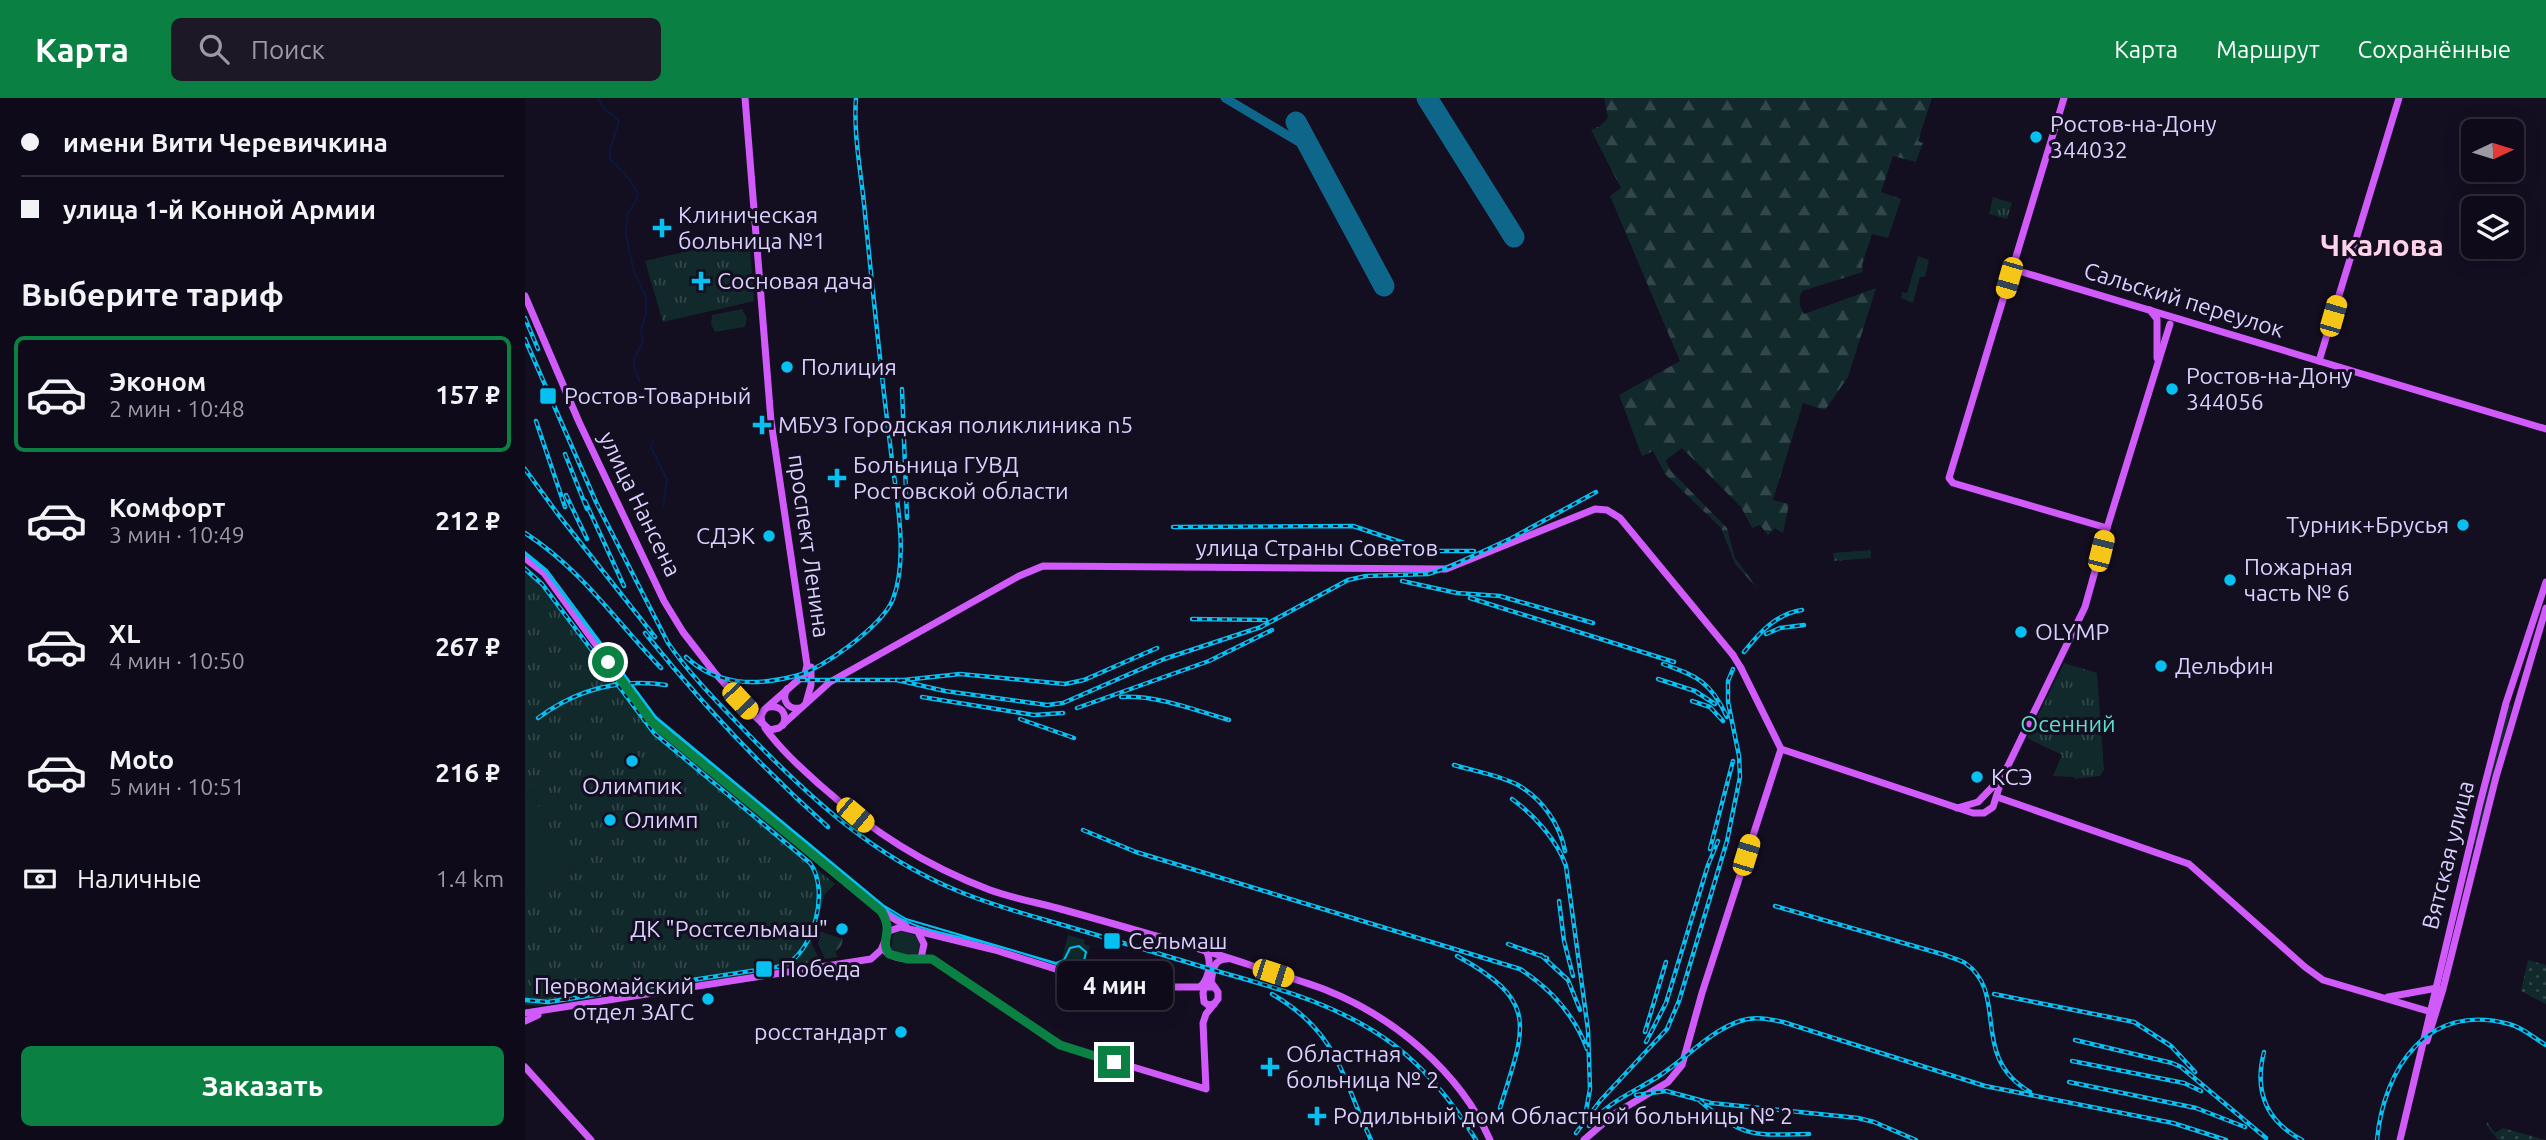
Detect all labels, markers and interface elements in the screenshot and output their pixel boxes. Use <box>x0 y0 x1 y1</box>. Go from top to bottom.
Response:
search box <box>171 18 661 81</box>
icon: search <box>195 30 233 68</box>
text: Карта <box>35 31 129 68</box>
text: Поиск <box>251 35 325 64</box>
text: Карта <box>2114 36 2178 63</box>
text: Маршрут <box>2216 36 2320 63</box>
text: Сохранённые <box>2358 36 2511 63</box>
place label: Ростов-на-Дону 344032 <box>2050 111 2217 162</box>
north arrow <box>2461 119 2523 182</box>
map controls <box>2461 119 2524 259</box>
text: имени Вити Черевичкина <box>63 128 388 157</box>
marker: Ростов-на-Дону 344032 <box>2028 129 2044 145</box>
text: улица 1-й Конной Армии <box>63 195 376 224</box>
button: layers <box>2461 196 2524 259</box>
place label: Клиническая больница №1 <box>678 202 826 253</box>
marker: Клиническая больница №1 <box>652 218 672 238</box>
district label: Чкалова <box>2320 228 2444 262</box>
car <box>1994 255 2025 301</box>
street label: Сальский переулок <box>2081 257 2287 342</box>
place label: Сосновая дача <box>717 268 873 293</box>
marker: Сосновая дача <box>691 271 711 291</box>
text: Выберите тариф <box>21 276 284 312</box>
car <box>2318 293 2349 339</box>
place label: Полиция <box>801 354 897 379</box>
marker: Полиция <box>779 359 795 375</box>
icon: car <box>25 363 88 426</box>
place label: Ростов-на-Дону 344056 <box>2186 363 2353 414</box>
text: Эконом <box>109 367 206 396</box>
text: 157 ₽ <box>435 380 500 409</box>
marker: Ростов-на-Дону 344056 <box>2164 381 2180 397</box>
place label: Ростов-Товарный <box>564 383 751 408</box>
marker: Ростов-Товарный <box>538 386 558 406</box>
text: 2 мин · 10:48 <box>109 396 245 421</box>
place label: МБУЗ Городская поликлиника n5 <box>778 412 1133 437</box>
marker: МБУЗ Городская поликлиника n5 <box>752 415 772 435</box>
street label: улица Нансена <box>595 427 686 580</box>
place label: Больница ГУВД Ростовской области <box>853 452 1069 503</box>
street label: проспект Ленина <box>784 453 835 639</box>
marker: Больница ГУВД Ростовской области <box>827 468 847 488</box>
icon: car <box>25 489 88 552</box>
text: Комфорт <box>109 493 225 522</box>
text: 212 ₽ <box>435 506 500 535</box>
place label: Турник+Брусья <box>2286 512 2449 537</box>
marker: Турник+Брусья <box>2455 517 2471 533</box>
text: 3 мин · 10:49 <box>109 522 245 547</box>
place label: СДЭК <box>696 523 755 548</box>
marker: СДЭК <box>761 528 777 544</box>
car <box>2086 528 2117 574</box>
street label: улица Страны Советов <box>1196 535 1438 560</box>
place label: Пожарная часть № 6 <box>2244 554 2353 605</box>
marker: Пожарная часть № 6 <box>2222 572 2238 588</box>
icon: car <box>25 615 88 678</box>
text: XL <box>109 619 140 648</box>
place label: OLYMP <box>2035 619 2109 644</box>
marker: OLYMP <box>2013 624 2029 640</box>
text: 267 ₽ <box>435 632 500 661</box>
route start <box>592 646 624 678</box>
text: 4 мин · 10:50 <box>109 648 245 673</box>
place label: Дельфин <box>2175 653 2274 678</box>
marker: Дельфин <box>2153 658 2169 674</box>
car <box>718 678 763 724</box>
park label: Осенний <box>2020 711 2116 736</box>
icon: car <box>25 741 88 804</box>
text: Moto <box>109 745 174 774</box>
marker: Олимпик <box>624 753 640 769</box>
text: 216 ₽ <box>435 758 500 787</box>
place label: КСЭ <box>1991 764 2033 789</box>
marker: КСЭ <box>1969 769 1985 785</box>
place label: Олимпик <box>582 773 682 798</box>
text: 5 мин · 10:51 <box>109 774 245 799</box>
street label: Вятская улица <box>2417 778 2478 932</box>
car <box>833 793 878 837</box>
place label: Олимп <box>624 807 699 832</box>
marker: Олимп <box>602 812 618 828</box>
car <box>1730 832 1763 878</box>
icon: cash <box>21 860 59 898</box>
text: Наличные <box>77 864 202 893</box>
text: 1.4 km <box>436 866 504 891</box>
place label: ДК "Ростсельмаш" <box>630 916 828 941</box>
marker: ДК "Ростсельмаш" <box>834 921 850 937</box>
place label: Сельмаш <box>1128 928 1227 953</box>
marker: Сельмаш <box>1102 931 1122 951</box>
place label: Победа <box>780 956 861 981</box>
car <box>1250 957 1297 989</box>
marker: Победа <box>754 959 774 979</box>
callout: 4 мин <box>1056 960 1172 1010</box>
place label: Первомайский отдел ЗАГС <box>534 973 694 1024</box>
text: 4 мин <box>1083 973 1147 998</box>
marker: Первомайский отдел ЗАГС <box>700 991 716 1007</box>
place label: росстандарт <box>754 1019 887 1044</box>
marker: росстандарт <box>893 1024 909 1040</box>
place label: Областная больница № 2 <box>1286 1041 1439 1092</box>
button: Заказать <box>21 1046 504 1126</box>
route end <box>1098 1046 1130 1078</box>
marker: Областная больница № 2 <box>1260 1057 1280 1077</box>
place label: Родильный дом Областной больницы № 2 <box>1333 1103 1793 1128</box>
marker: Родильный дом Областной больницы № 2 <box>1307 1106 1327 1126</box>

